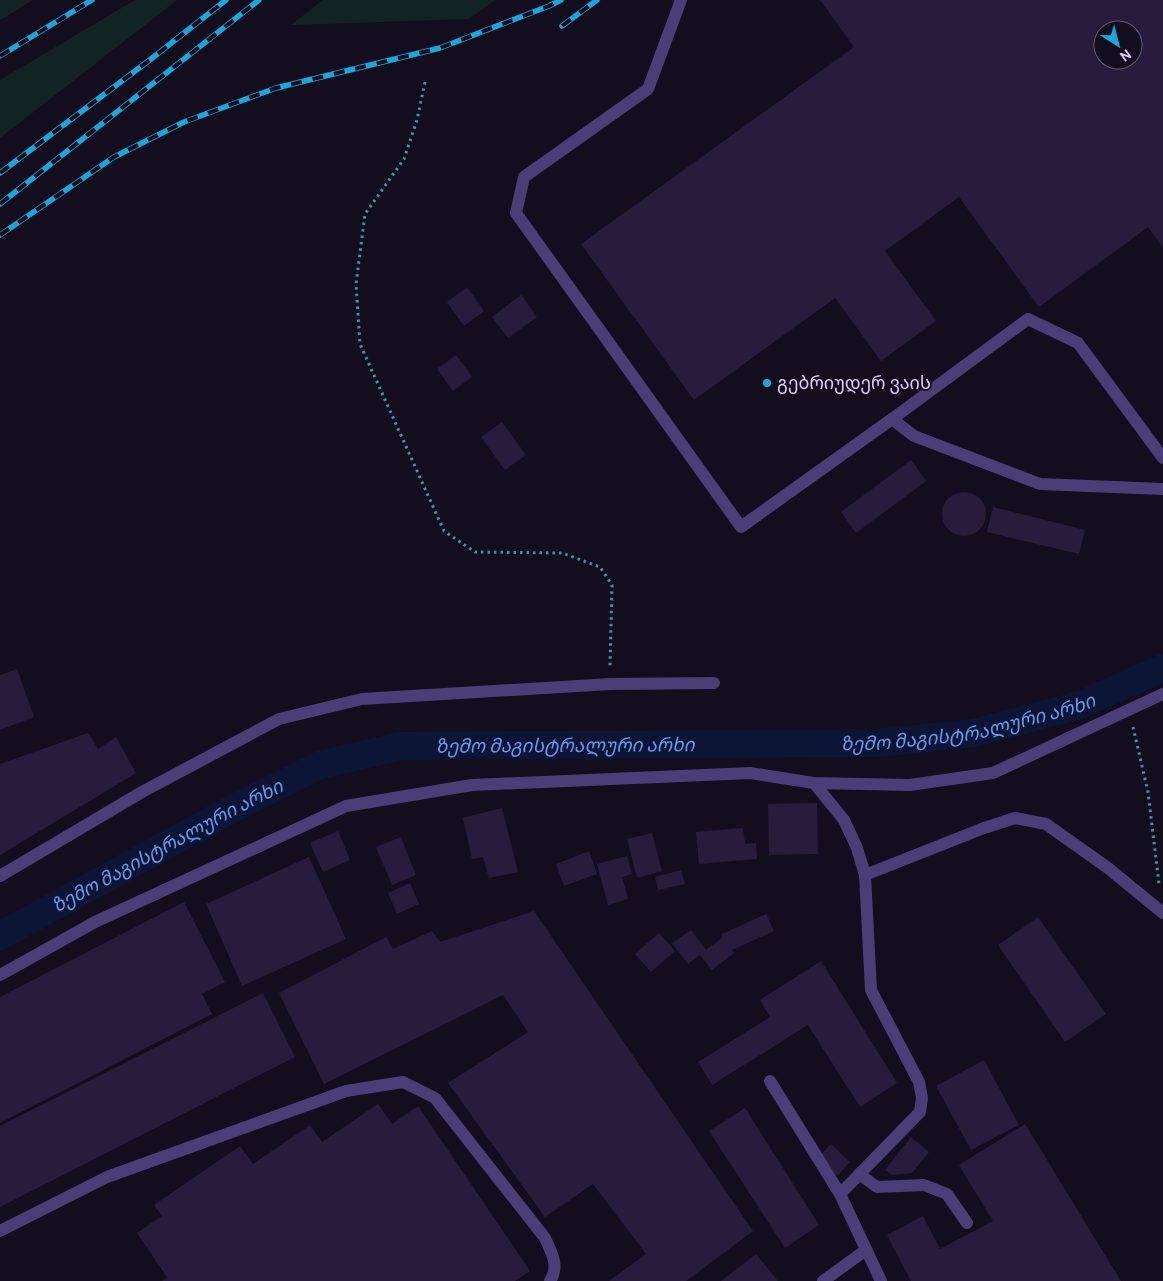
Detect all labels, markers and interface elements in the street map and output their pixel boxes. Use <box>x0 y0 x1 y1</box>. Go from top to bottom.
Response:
north arrow <box>1093 20 1143 70</box>
text: N <box>1116 45 1135 66</box>
place label: გებრიუდერ ვაის <box>777 372 931 394</box>
marker: გებრიუდერ ვაის <box>761 377 773 389</box>
water label: ზემო მაგისტრალური არხი <box>840 688 1100 755</box>
water label: ზემო მაგისტრალური არხი <box>436 733 695 758</box>
water label: ზემო მაგისტრალური არხი <box>48 774 287 917</box>

